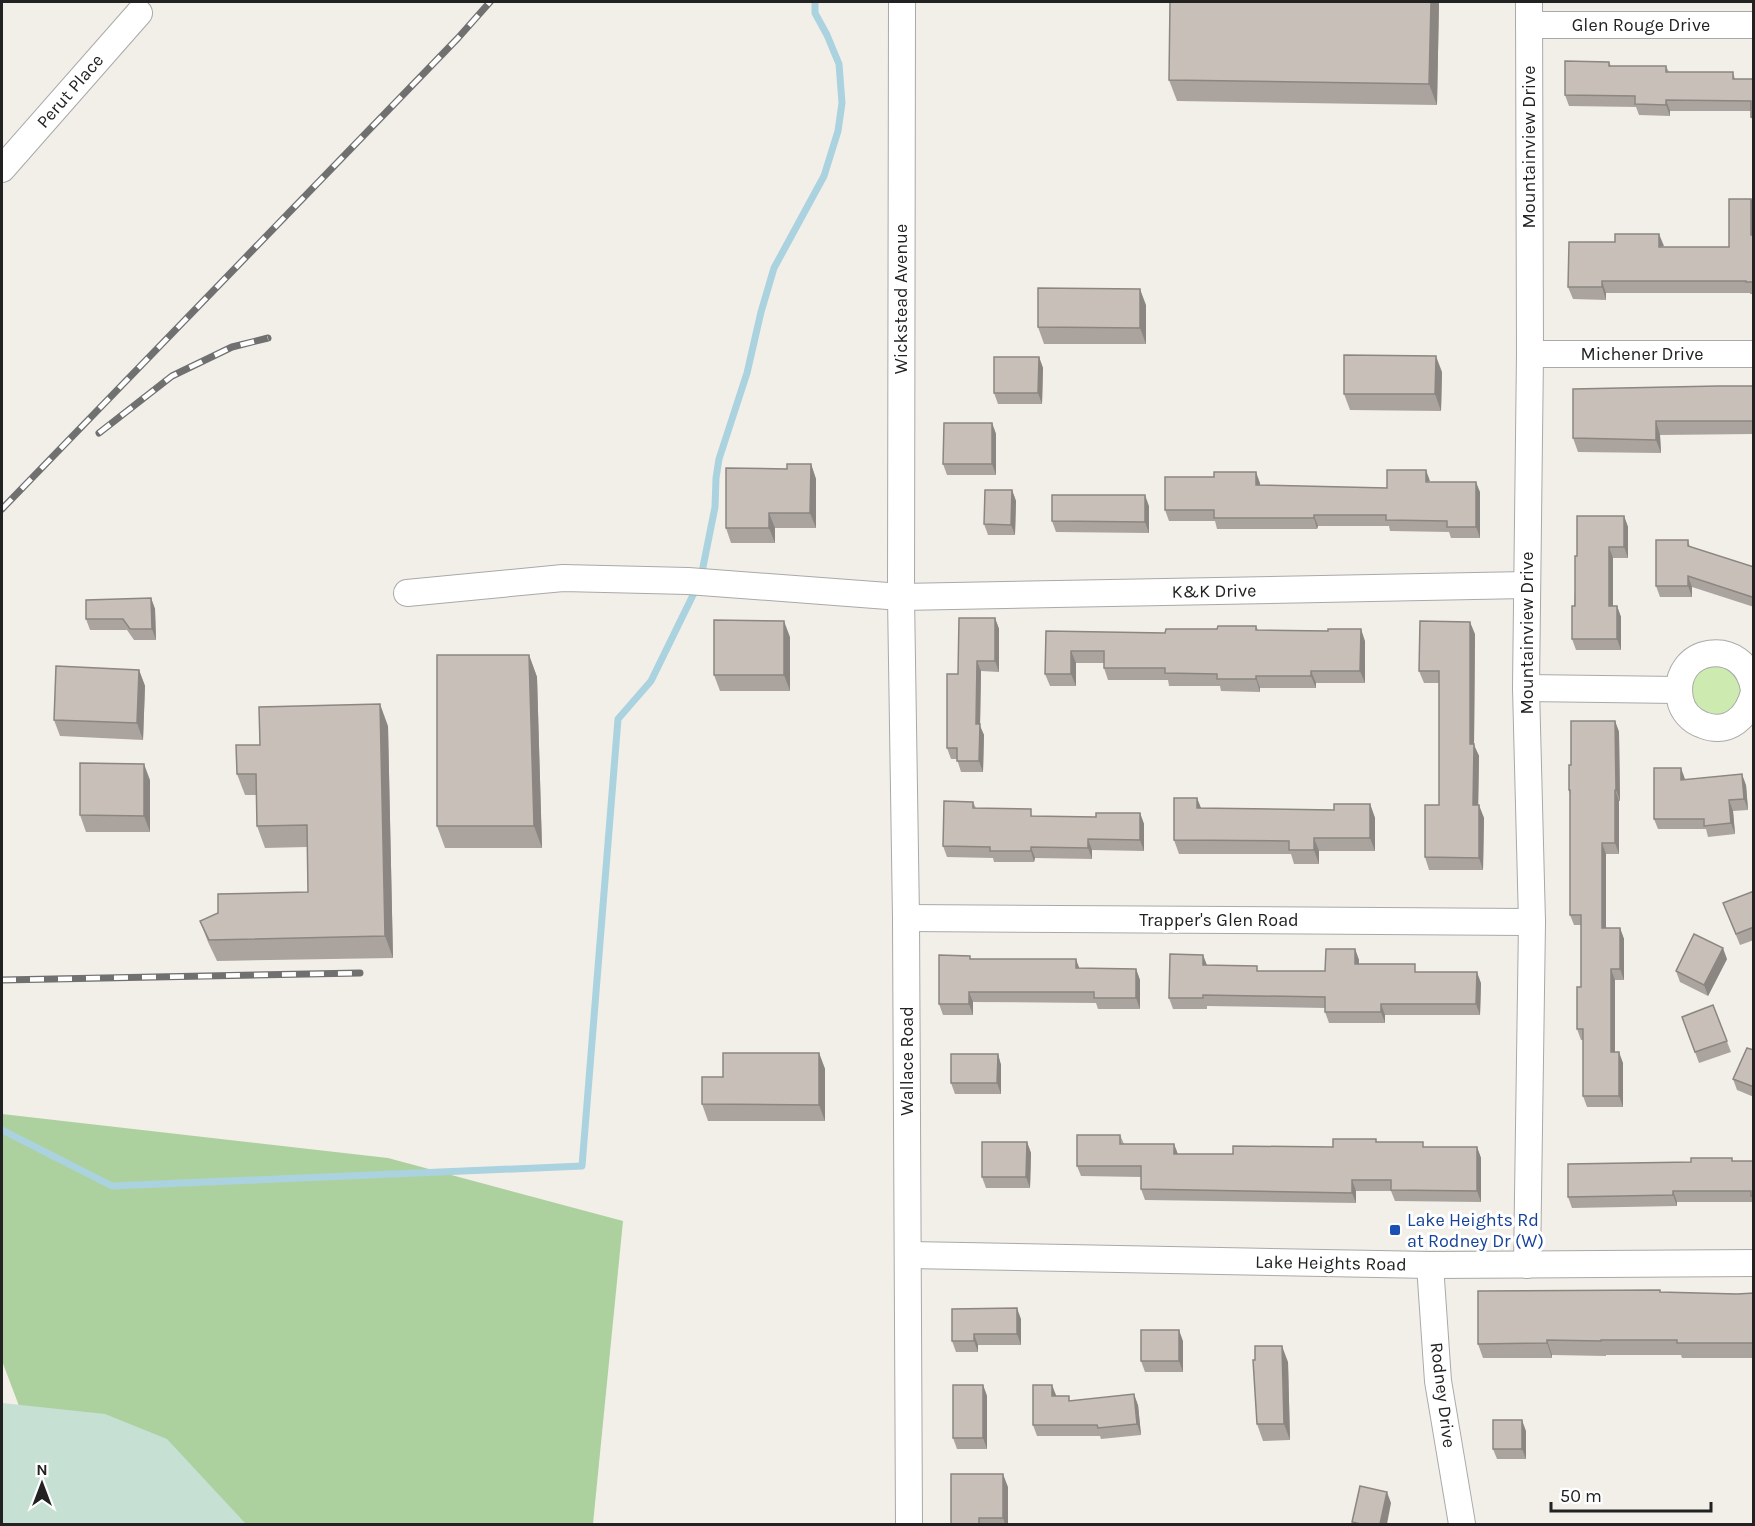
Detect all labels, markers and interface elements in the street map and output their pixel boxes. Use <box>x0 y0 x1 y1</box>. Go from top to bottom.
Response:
street label: Glen Rouge Drive <box>1572 14 1710 36</box>
street label: Perut Place <box>32 49 108 133</box>
street label: Mountainview Drive <box>1518 66 1540 228</box>
street label: Wickstead Avenue <box>890 224 912 374</box>
street label: Michener Drive <box>1581 343 1703 365</box>
street label: Mountainview Drive <box>1516 552 1538 714</box>
street label: K&K Drive <box>1171 579 1257 603</box>
street label: Trapper's Glen Road <box>1139 909 1299 931</box>
street label: Wallace Road <box>896 1006 918 1116</box>
place label: Lake Heights Rd at Rodney Dr (W) <box>1407 1209 1544 1252</box>
marker: Lake Heights Rd at Rodney Dr (W) <box>1388 1223 1402 1237</box>
street label: Lake Heights Road <box>1255 1251 1407 1275</box>
street label: Rodney Drive <box>1426 1341 1460 1449</box>
north arrow <box>12 1454 72 1514</box>
text: N <box>36 1460 48 1479</box>
scale bar <box>1551 1475 1712 1513</box>
text: 50 m <box>1560 1485 1602 1507</box>

